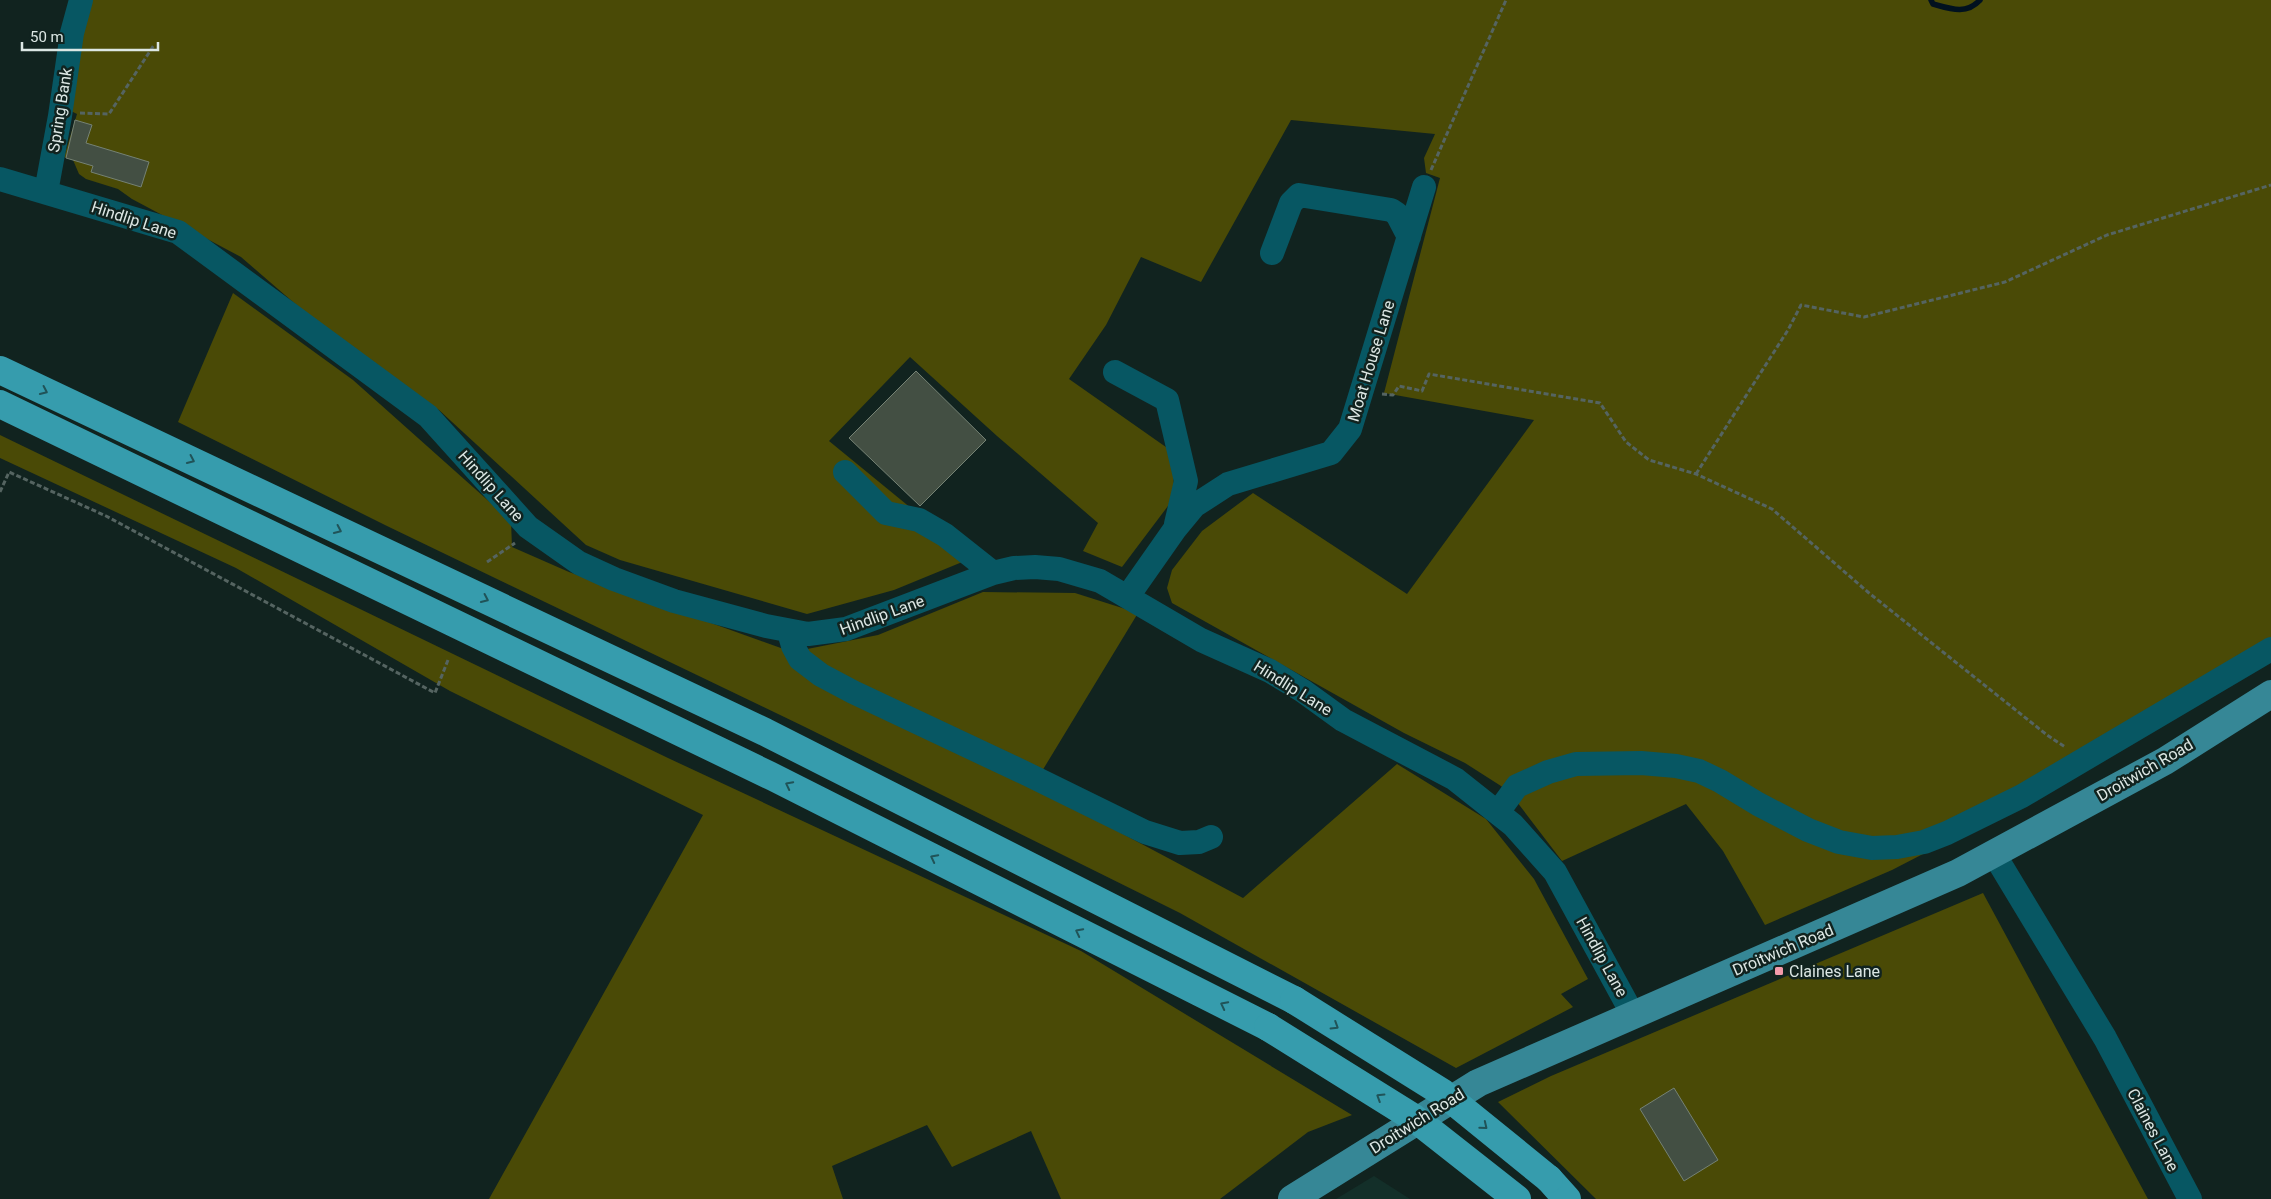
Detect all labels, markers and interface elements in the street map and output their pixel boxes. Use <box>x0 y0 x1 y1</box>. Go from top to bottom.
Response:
scale bar <box>22 20 159 52</box>
text: 50 m <box>30 28 64 46</box>
street label: Spring Bank <box>44 66 76 154</box>
street label: Hindlip Lane <box>89 197 179 243</box>
street label: Moat House Lane <box>1344 298 1398 424</box>
one-way arrow <box>39 384 48 395</box>
street label: Hindlip Lane <box>454 447 528 525</box>
one-way arrow <box>186 454 195 464</box>
one-way arrow <box>333 523 342 534</box>
street label: Hindlip Lane <box>837 591 927 639</box>
one-way arrow <box>480 593 489 603</box>
street label: Hindlip Lane <box>1250 656 1336 720</box>
street label: Droitwich Road <box>2094 735 2196 805</box>
one-way arrow <box>785 781 794 791</box>
one-way arrow <box>930 854 939 864</box>
street label: Hindlip Lane <box>1572 914 1632 1000</box>
street label: Droitwich Road <box>1730 920 1836 980</box>
one-way arrow <box>1075 928 1084 938</box>
place label: Claines Lane <box>1789 962 1880 981</box>
marker: Claines Lane <box>1773 965 1785 977</box>
one-way arrow <box>1220 1001 1229 1011</box>
one-way arrow <box>1330 1019 1339 1029</box>
street label: Droitwich Road <box>1366 1084 1468 1158</box>
street label: Claines Lane <box>2123 1085 2183 1175</box>
one-way arrow <box>1376 1093 1385 1103</box>
one-way arrow <box>1478 1121 1487 1129</box>

